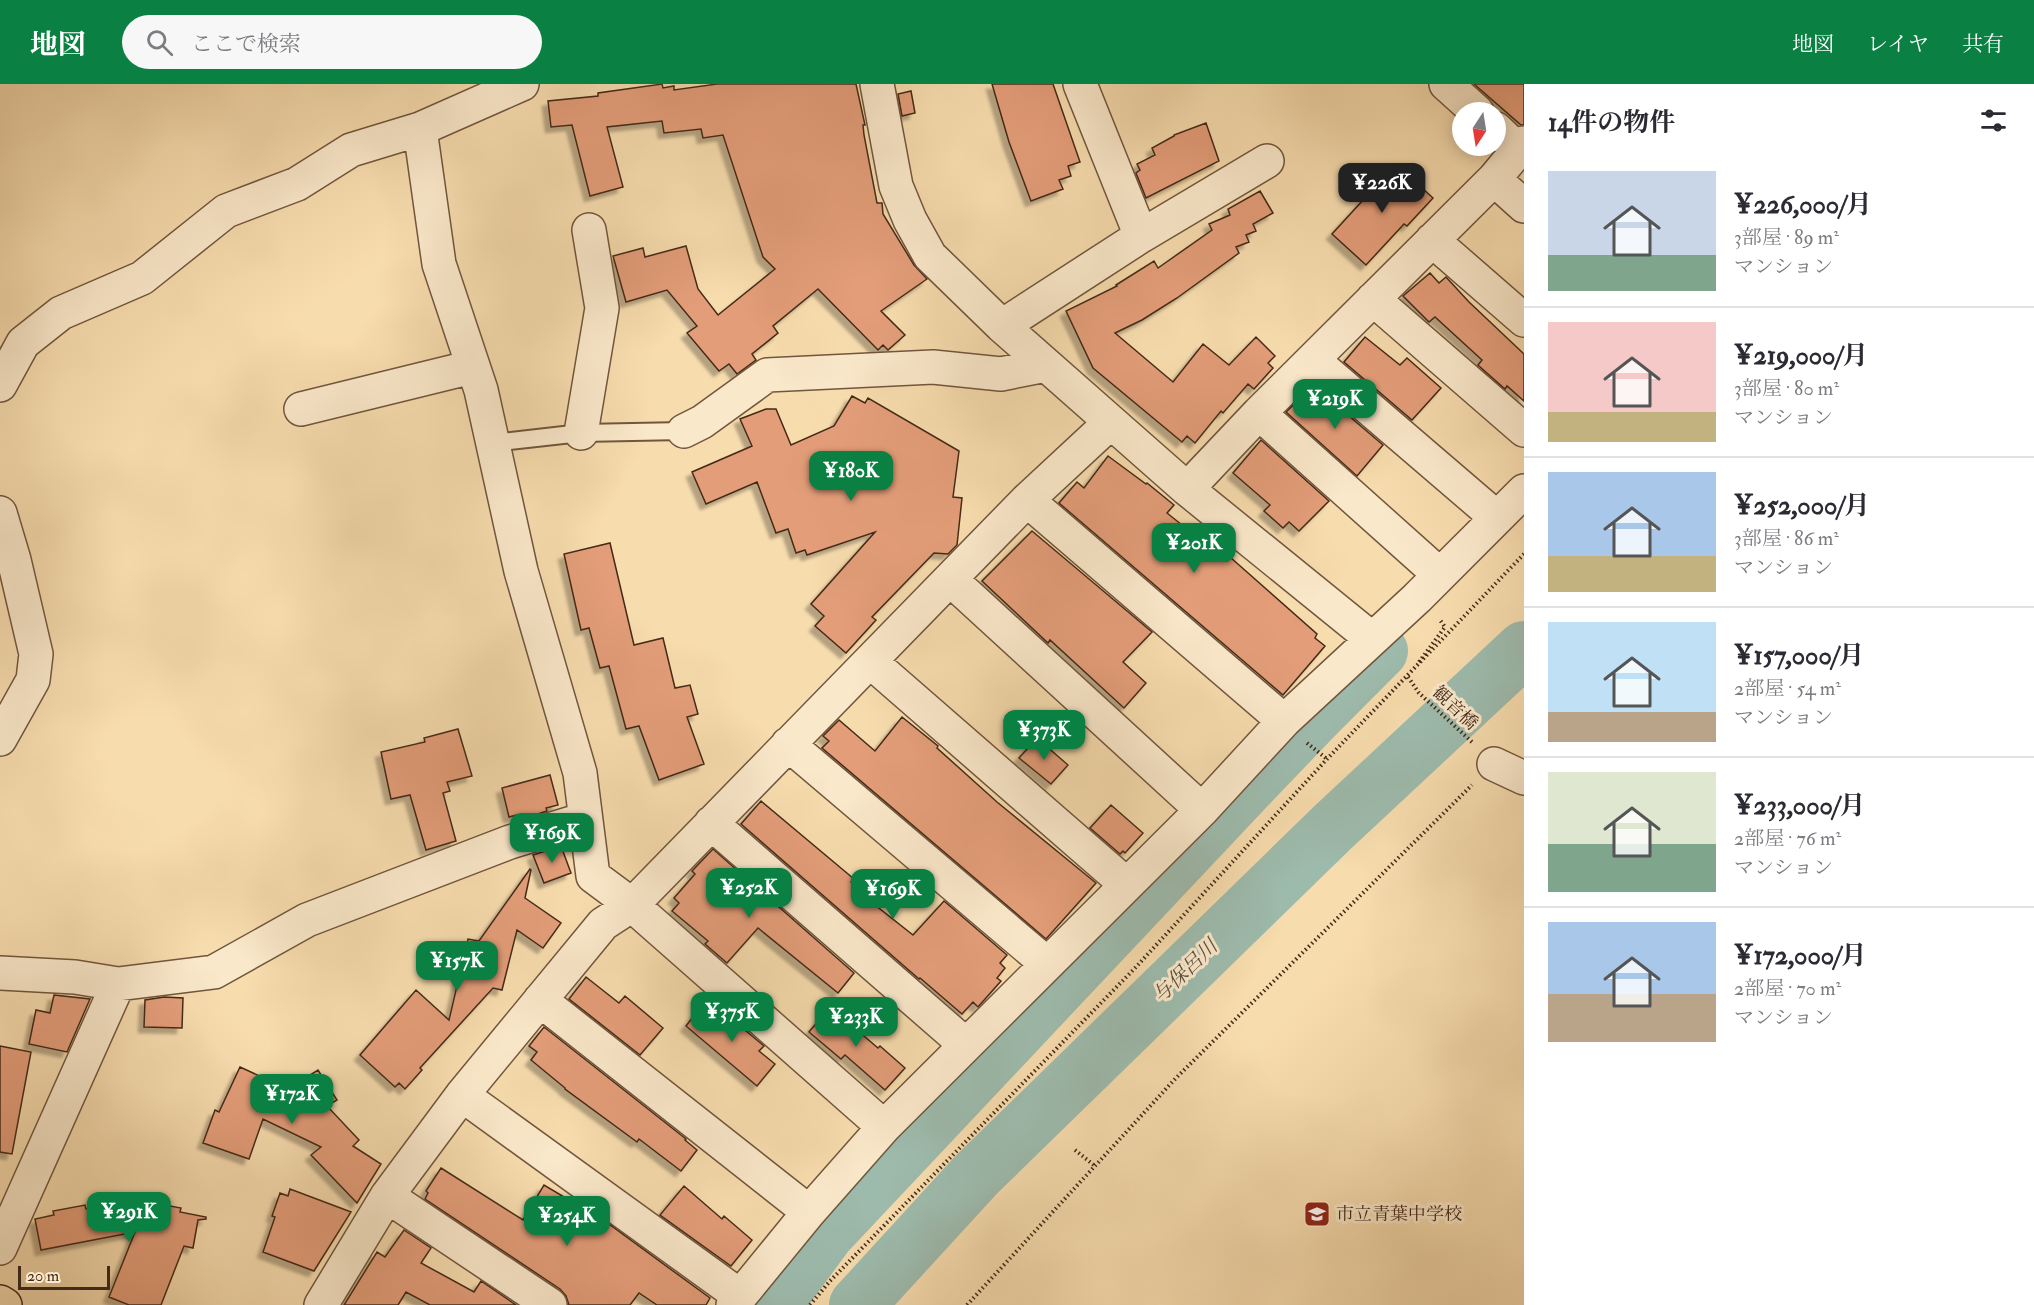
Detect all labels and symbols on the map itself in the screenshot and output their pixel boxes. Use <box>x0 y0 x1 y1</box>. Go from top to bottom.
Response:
north arrow <box>1452 102 1506 156</box>
pin: ¥226K <box>1340 163 1424 214</box>
pin: ¥219K <box>1293 379 1377 430</box>
pin: ¥180K <box>809 451 893 502</box>
pin: ¥201K <box>1152 523 1236 574</box>
street label: 観音橋 <box>1427 681 1483 735</box>
pin: ¥373K <box>1002 710 1086 761</box>
pin: ¥169K <box>510 813 594 864</box>
pin: ¥252K <box>707 868 791 919</box>
pin: ¥169K <box>851 869 935 920</box>
water label: 与保呂川 <box>1148 933 1224 1008</box>
pin: ¥157K <box>415 941 499 992</box>
pin: ¥375K <box>690 992 774 1043</box>
pin: ¥233K <box>814 997 898 1048</box>
pin: ¥172K <box>250 1074 334 1125</box>
pin: ¥291K <box>87 1192 171 1243</box>
pin: ¥254K <box>525 1196 609 1247</box>
school or university icon: 市立青葉中学校 <box>1302 1199 1332 1229</box>
place label: 市立青葉中学校 <box>1336 1203 1462 1226</box>
scale bar <box>18 1263 110 1290</box>

